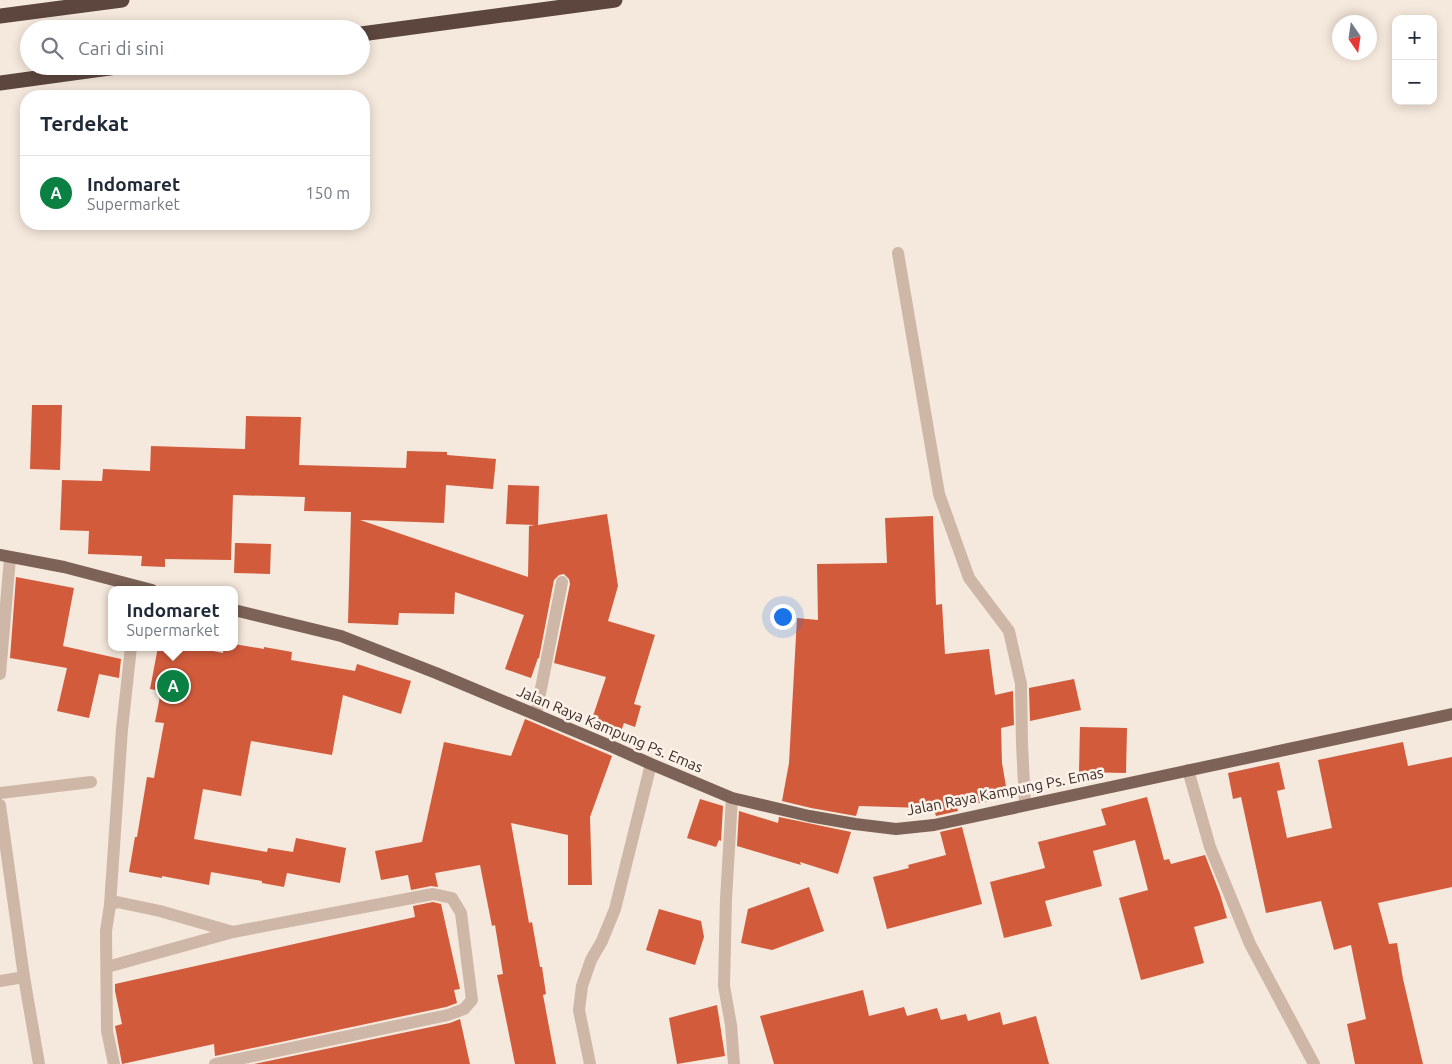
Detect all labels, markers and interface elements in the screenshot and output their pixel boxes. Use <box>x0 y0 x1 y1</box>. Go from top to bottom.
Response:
north arrow <box>1332 15 1377 60</box>
map controls <box>1392 15 1437 105</box>
button: + <box>1392 15 1437 60</box>
search box <box>20 20 370 75</box>
icon: search <box>38 34 66 62</box>
text: Cari di sini <box>78 37 164 59</box>
button: − <box>1392 60 1437 105</box>
text: Terdekat <box>40 111 128 135</box>
text: Indomaret <box>87 173 180 195</box>
text: A <box>50 184 62 202</box>
text: 150 m <box>305 184 350 202</box>
text: Supermarket <box>87 195 180 213</box>
popup <box>108 586 238 651</box>
text: Indomaret <box>126 599 220 621</box>
your location <box>770 604 796 630</box>
text: Supermarket <box>126 621 219 639</box>
pin: A <box>157 667 189 705</box>
street label: Jalan Raya Kampung Ps. Emas <box>515 682 705 776</box>
street label: Jalan Raya Kampung Ps. Emas <box>905 764 1105 818</box>

